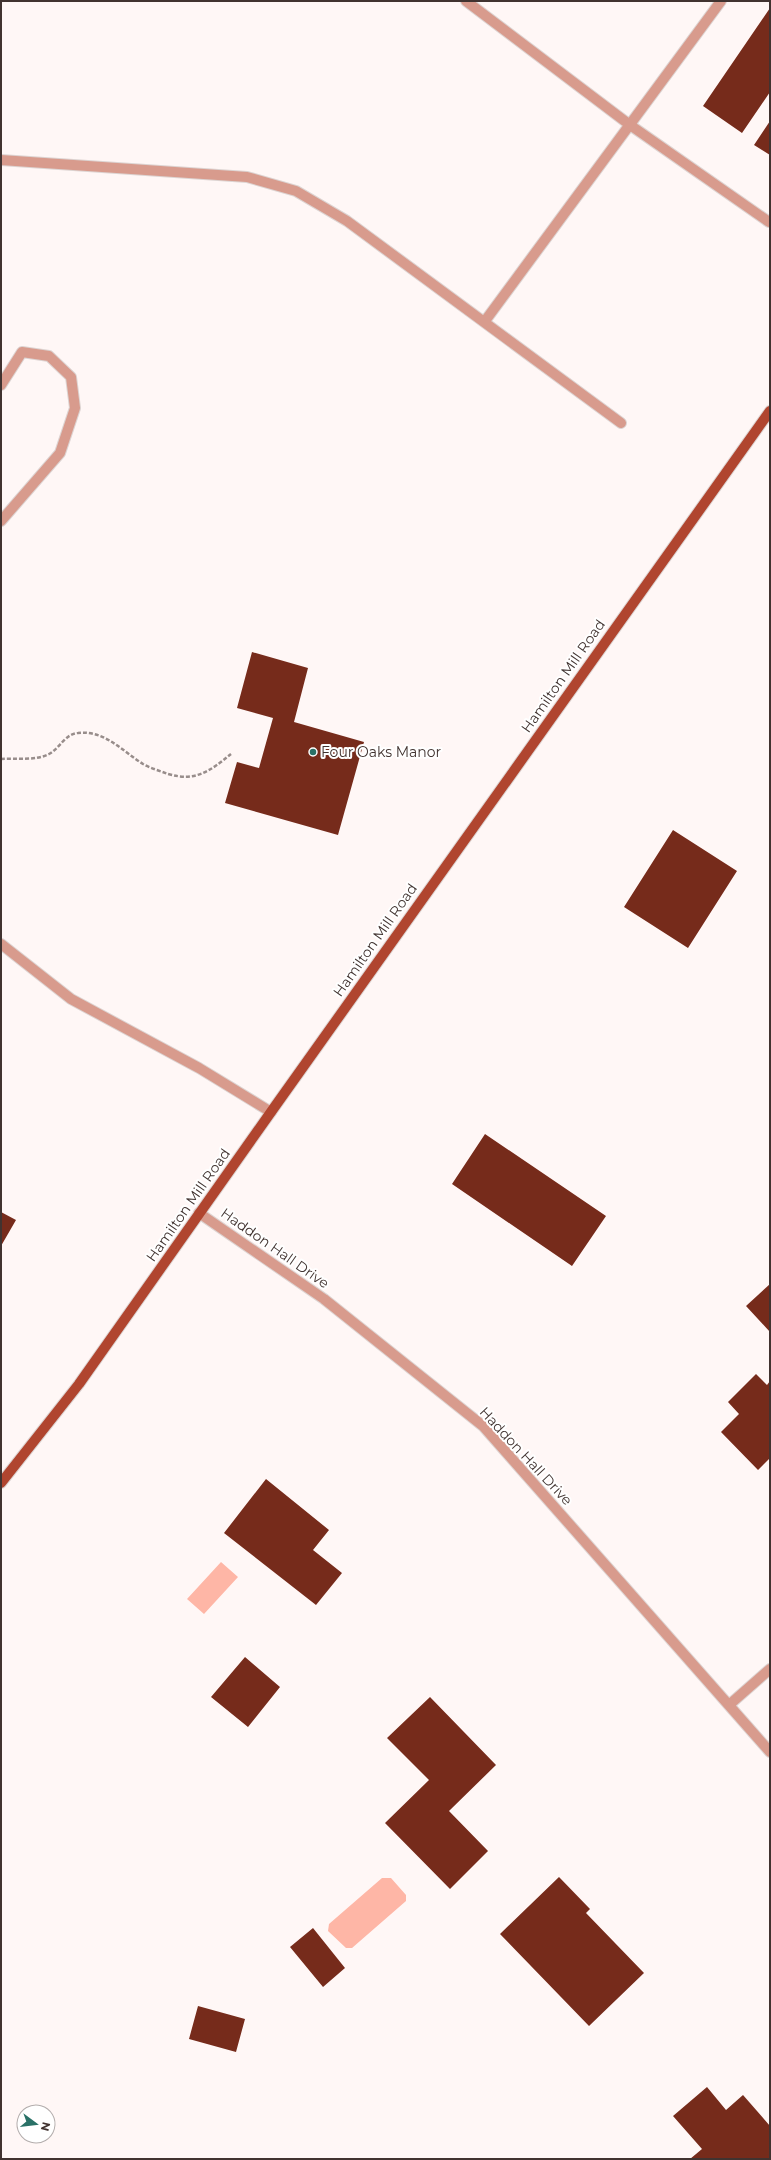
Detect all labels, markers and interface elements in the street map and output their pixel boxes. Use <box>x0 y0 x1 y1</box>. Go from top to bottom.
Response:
street label: Hamilton Mill Road <box>517 616 609 736</box>
place label: Four Oaks Manor <box>321 743 442 761</box>
marker: Four Oaks Manor <box>308 747 318 757</box>
street label: Hamilton Mill Road <box>329 880 421 1000</box>
street label: Hamilton Mill Road <box>142 1145 234 1265</box>
street label: Haddon Hall Drive <box>217 1204 333 1292</box>
street label: Haddon Hall Drive <box>476 1403 576 1509</box>
north arrow <box>16 2104 56 2144</box>
text: N <box>38 2120 54 2133</box>

